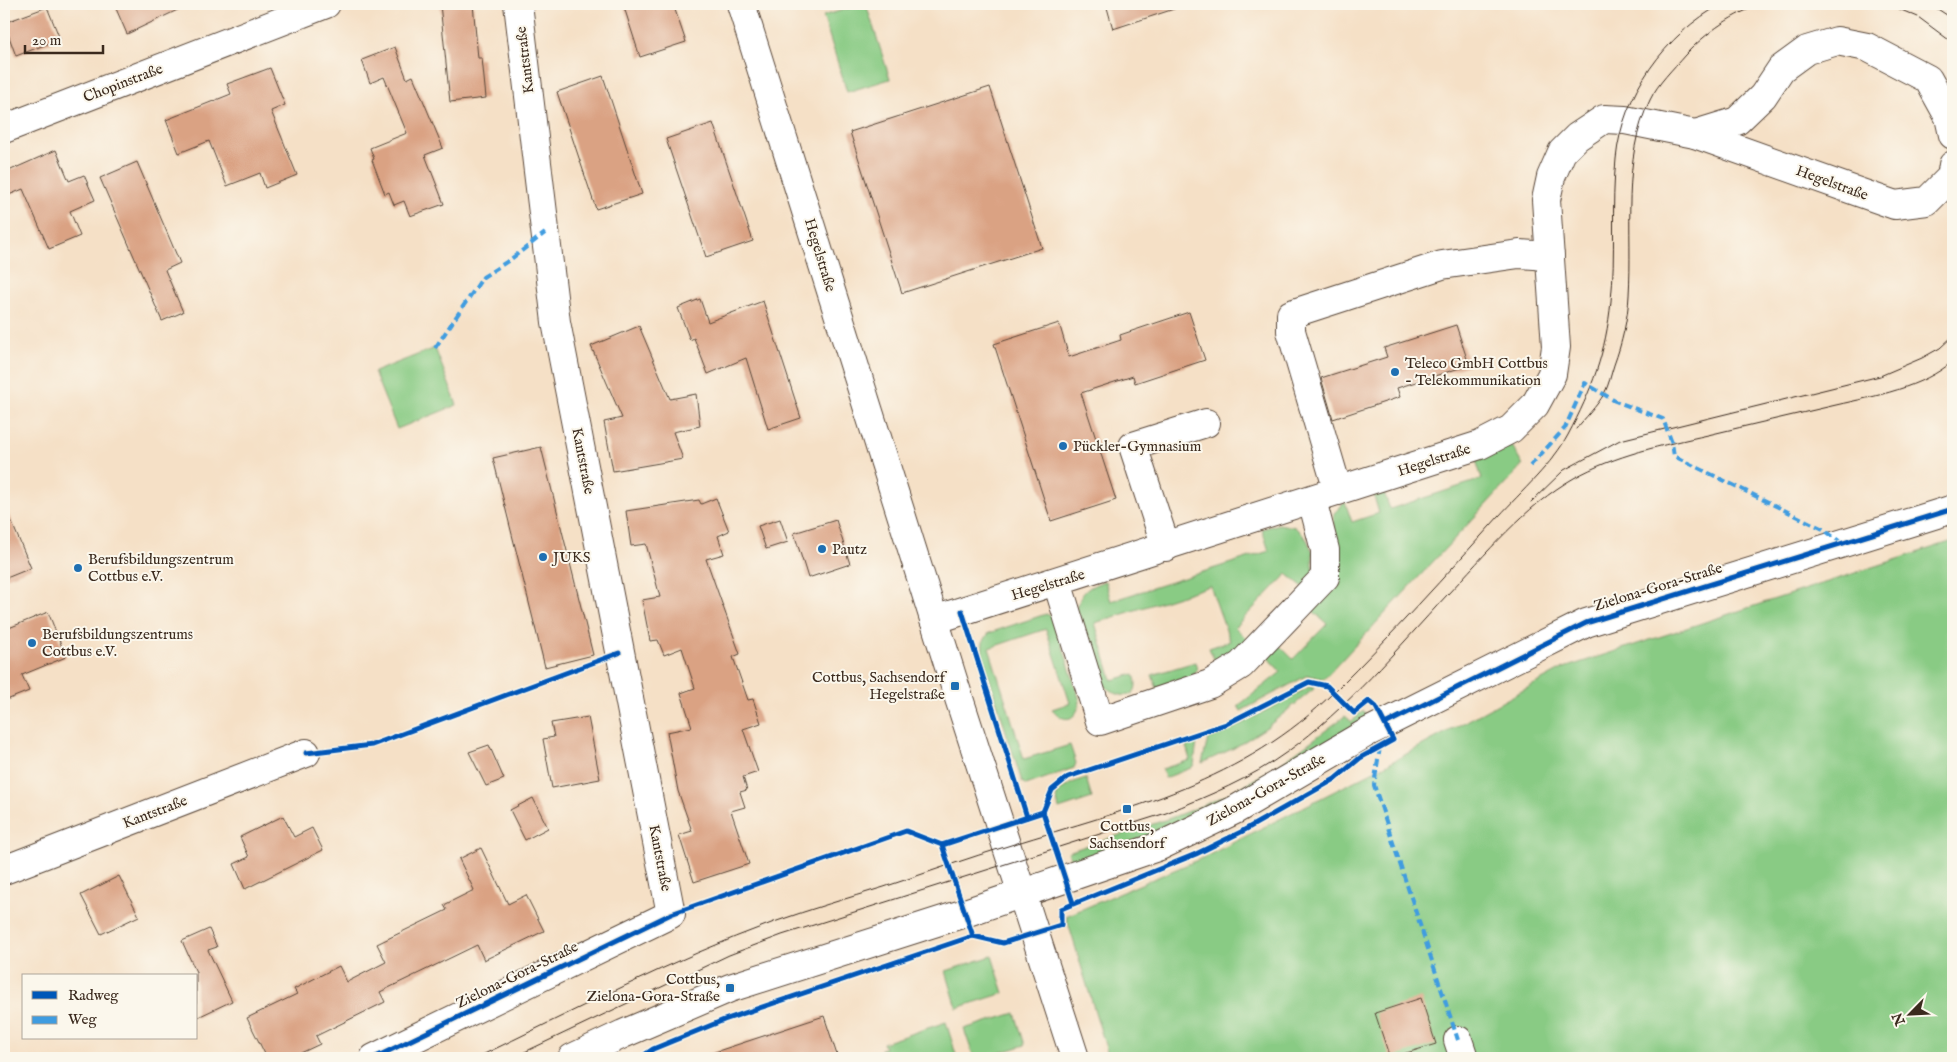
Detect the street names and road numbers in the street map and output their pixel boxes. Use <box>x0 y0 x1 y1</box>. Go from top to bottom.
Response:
street label: Kantstraße <box>511 25 539 95</box>
street label: Chopinstraße <box>80 59 166 107</box>
street label: Hegelstraße <box>1793 161 1871 205</box>
street label: Hegelstraße <box>800 216 840 294</box>
street label: Kantstraße <box>567 426 599 496</box>
street label: Hegelstraße <box>1395 439 1473 481</box>
street label: Zielona-Gora-Straße <box>1592 558 1725 616</box>
street label: Hegelstraße <box>1009 565 1087 605</box>
street label: Zielona-Gora-Straße <box>1203 749 1329 831</box>
street label: Kantstraße <box>120 791 190 833</box>
street label: Kantstraße <box>644 823 676 893</box>
street label: Zielona-Gora-Straße <box>453 937 581 1013</box>

